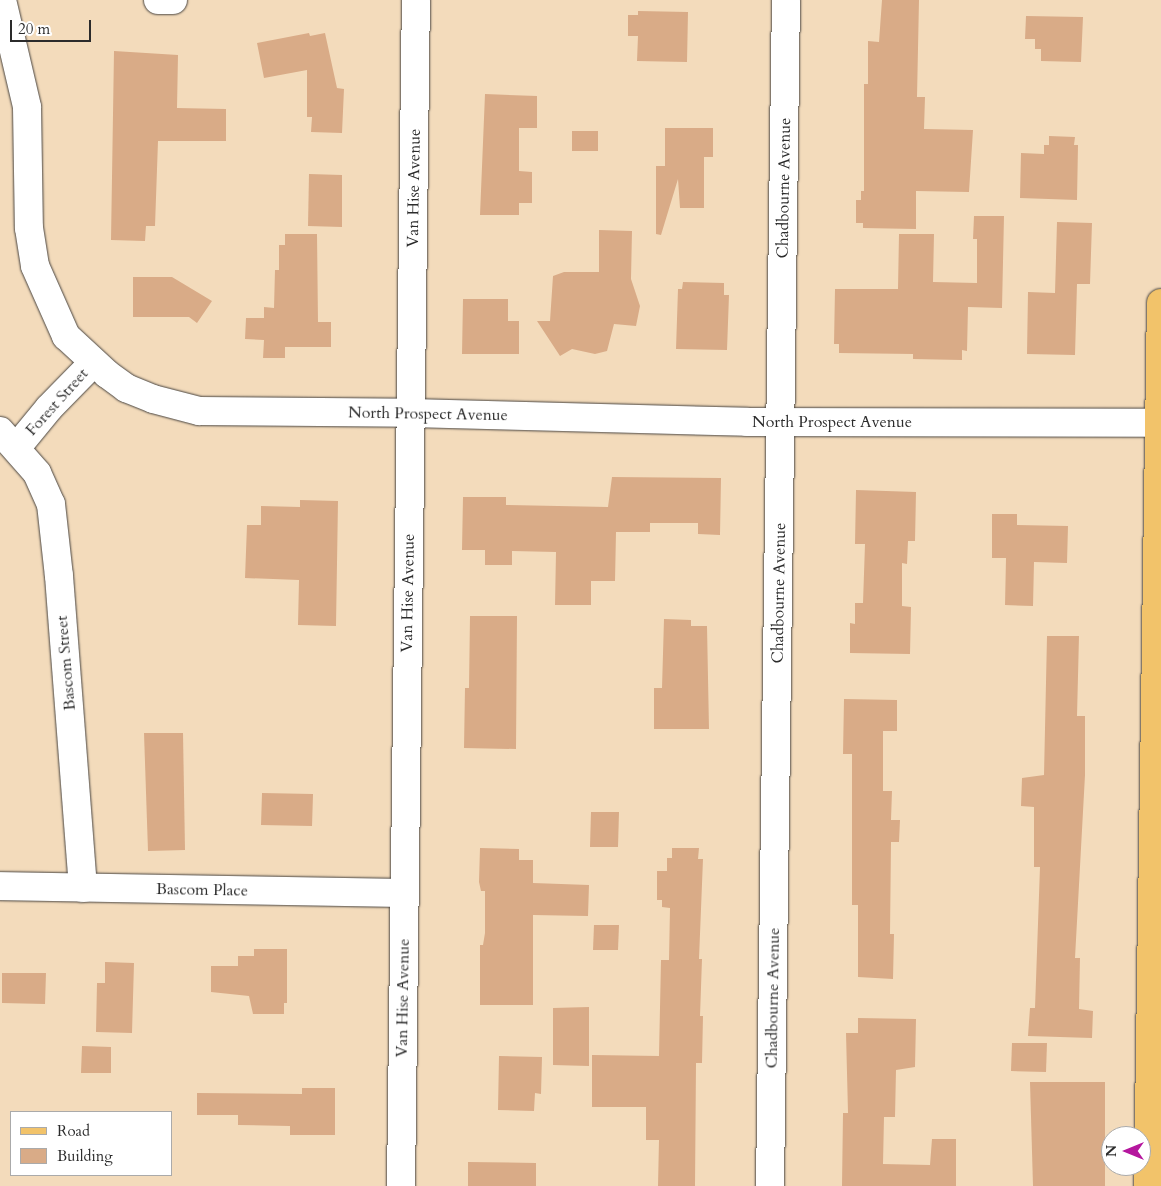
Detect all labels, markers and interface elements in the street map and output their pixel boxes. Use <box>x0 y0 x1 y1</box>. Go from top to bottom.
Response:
scale bar <box>12 10 94 42</box>
text: 20 m <box>18 19 50 39</box>
street label: Chadbourne Avenue <box>773 117 795 259</box>
street label: Van Hise Avenue <box>403 128 425 248</box>
street label: Forest Street <box>22 364 92 440</box>
street label: North Prospect Avenue <box>348 403 508 425</box>
street label: North Prospect Avenue <box>752 412 912 432</box>
street label: Chadbourne Avenue <box>768 522 790 664</box>
street label: Van Hise Avenue <box>397 533 419 653</box>
street label: Bascom Street <box>52 615 80 711</box>
street label: Bascom Place <box>156 880 248 900</box>
street label: Chadbourne Avenue <box>762 927 784 1069</box>
street label: Van Hise Avenue <box>392 938 414 1058</box>
legend <box>10 1111 172 1176</box>
text: Road <box>57 1121 90 1141</box>
north arrow <box>1101 1126 1151 1176</box>
text: N <box>1102 1145 1121 1157</box>
text: Building <box>57 1146 113 1166</box>

